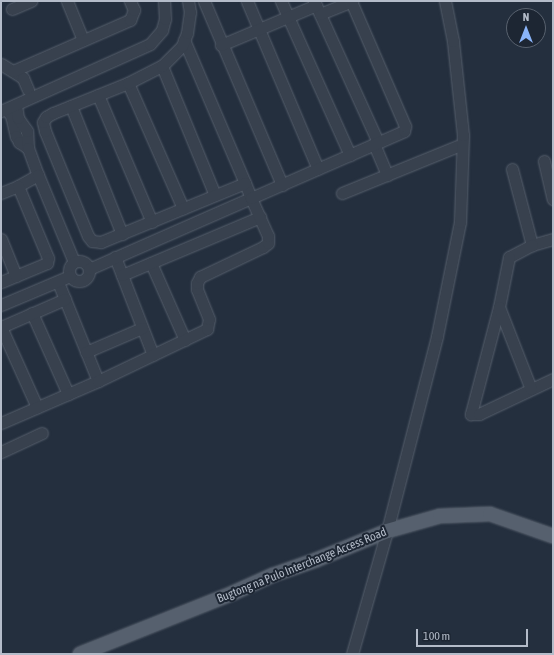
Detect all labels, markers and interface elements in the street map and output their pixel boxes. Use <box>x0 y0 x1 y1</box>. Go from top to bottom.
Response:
north arrow <box>506 8 546 48</box>
text: N <box>523 11 529 23</box>
street label: Bugtong na Pulo Interchange Access Road <box>215 525 389 607</box>
scale bar <box>418 621 530 647</box>
text: 100 m <box>423 629 450 643</box>

